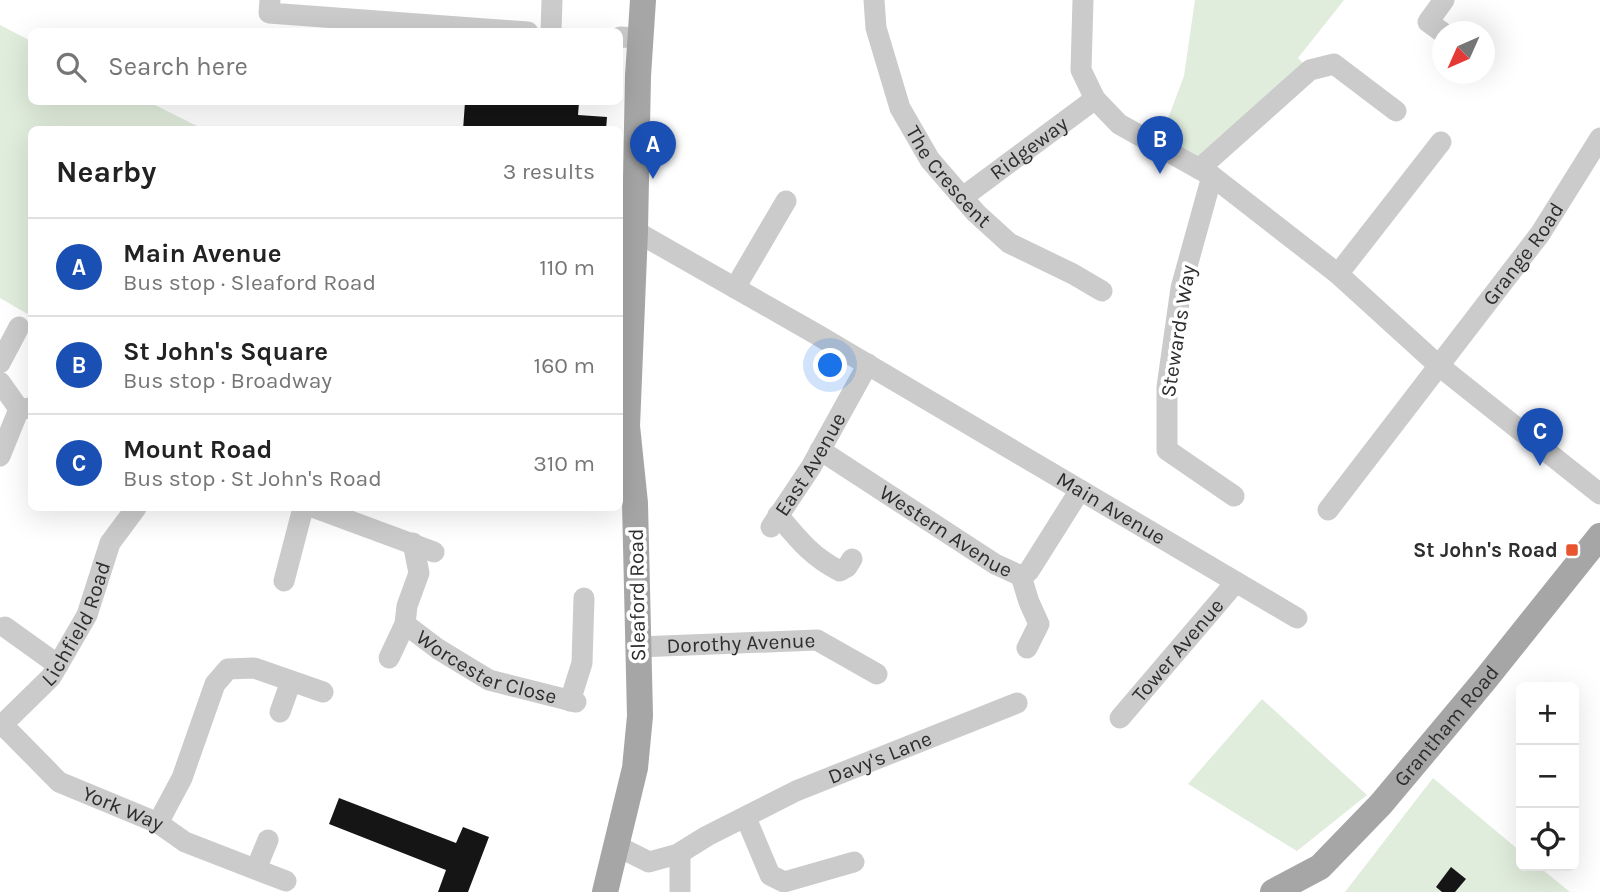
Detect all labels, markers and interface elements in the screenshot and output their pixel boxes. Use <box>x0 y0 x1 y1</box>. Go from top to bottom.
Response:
north arrow <box>1432 21 1495 84</box>
search box <box>28 28 623 105</box>
icon: search <box>52 48 90 86</box>
text: Search here <box>108 51 248 82</box>
street label: Ridgeway <box>985 111 1073 185</box>
pin: B <box>1137 116 1183 174</box>
pin: A <box>630 121 676 179</box>
street label: The Crescent <box>901 122 996 233</box>
text: Nearby <box>56 154 156 190</box>
text: 3 results <box>503 158 595 185</box>
street label: Grange Road <box>1478 198 1569 310</box>
text: Main Avenue <box>123 238 282 269</box>
text: A <box>72 254 86 281</box>
text: 110 m <box>539 254 595 281</box>
street label: Stewards Way <box>1156 263 1200 399</box>
text: Bus stop · Sleaford Road <box>123 269 376 296</box>
text: St John's Square <box>123 336 328 367</box>
your location <box>813 348 847 382</box>
text: B <box>72 352 86 379</box>
text: 160 m <box>534 352 595 379</box>
text: Bus stop · Broadway <box>123 367 332 394</box>
pin: C <box>1517 408 1563 466</box>
street label: East Avenue <box>770 409 851 521</box>
text: Mount Road <box>123 434 272 465</box>
text: C <box>72 450 86 477</box>
text: 310 m <box>533 450 595 477</box>
text: Bus stop · St John's Road <box>123 465 382 492</box>
street label: Main Avenue <box>1052 467 1170 550</box>
street label: Western Avenue <box>875 480 1016 582</box>
street label: Sleaford Road <box>624 528 650 662</box>
place label: St John's Road <box>1413 538 1558 562</box>
marker: St John's Road <box>1564 542 1580 558</box>
street label: Lichfield Road <box>37 558 115 691</box>
street label: Tower Avenue <box>1127 594 1228 707</box>
street label: Worcester Close <box>412 625 559 709</box>
street label: Dorothy Avenue <box>666 628 816 658</box>
street label: Grantham Road <box>1389 660 1504 791</box>
map controls <box>1516 682 1579 871</box>
button: + <box>1516 682 1579 745</box>
street label: Davy's Lane <box>825 726 935 789</box>
button: − <box>1516 745 1579 808</box>
street label: York Way <box>79 781 167 836</box>
button: locate <box>1516 808 1579 871</box>

